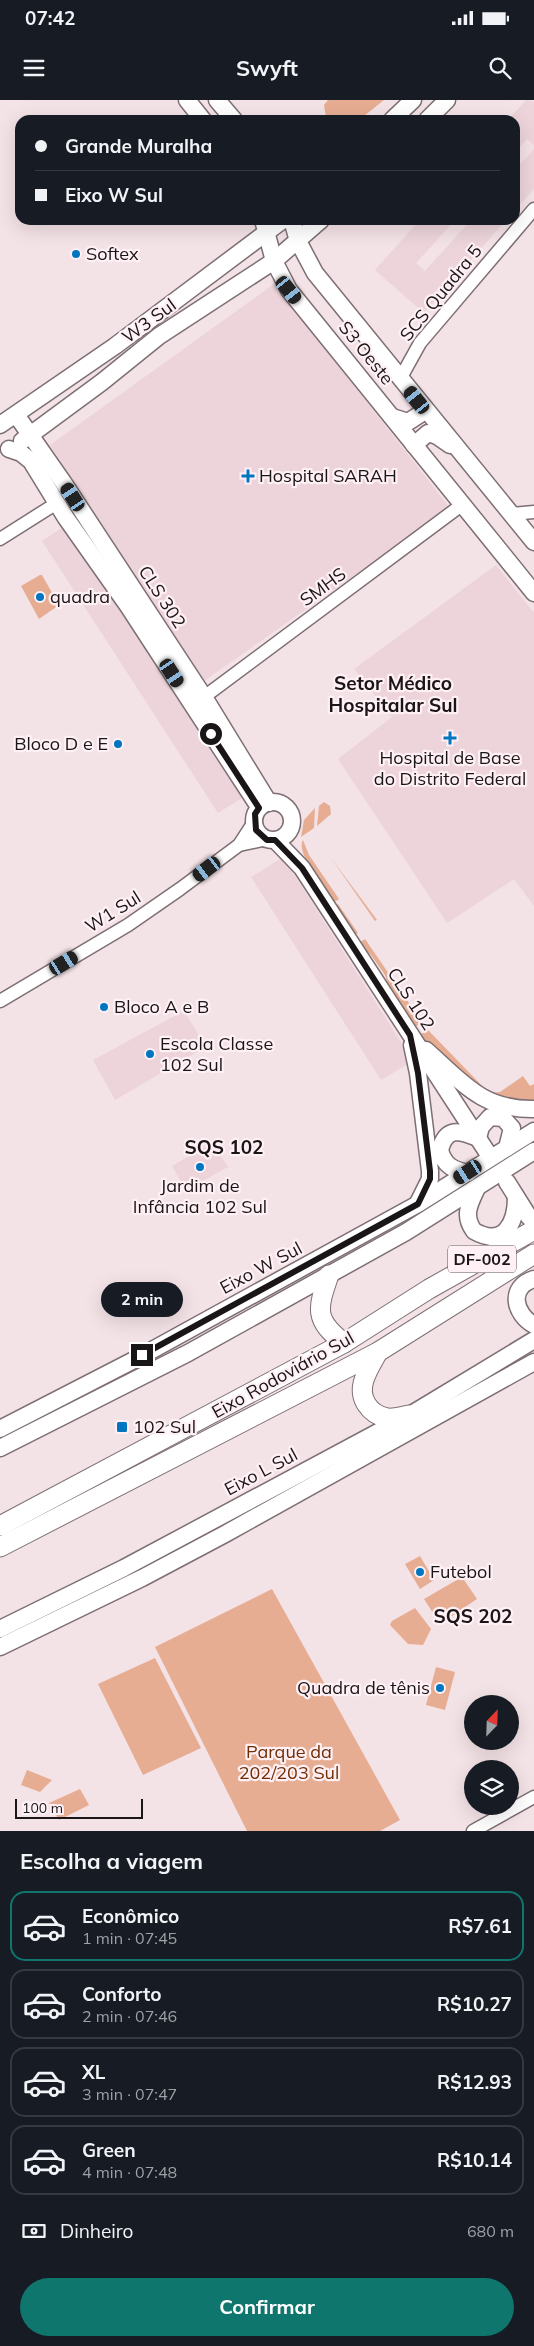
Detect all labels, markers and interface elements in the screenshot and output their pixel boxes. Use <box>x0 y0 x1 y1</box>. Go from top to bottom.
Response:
text: 07:42 <box>25 6 75 30</box>
icon: menu <box>20 54 48 82</box>
text: Swyft <box>236 54 298 82</box>
icon: search <box>486 54 514 82</box>
text: Grande Muralha <box>65 134 212 158</box>
text: Eixo W Sul <box>65 183 163 207</box>
street label: SCS Quadra 5 <box>395 240 487 346</box>
place label: Softex <box>86 242 139 265</box>
marker: Softex <box>70 248 82 260</box>
car <box>273 274 304 306</box>
street label: W3 Sul <box>117 293 180 348</box>
street label: S3 Oeste <box>334 316 399 389</box>
car <box>401 384 432 416</box>
place label: Hospital SARAH <box>259 464 397 487</box>
marker: Hospital SARAH <box>241 469 255 483</box>
car <box>58 480 87 514</box>
street label: CLS 302 <box>134 561 191 632</box>
street label: SMHS <box>295 562 350 611</box>
place label: quadra <box>50 585 110 608</box>
marker: quadra <box>34 591 46 603</box>
car <box>157 656 186 690</box>
district label: Setor Médico Hospitalar Sul <box>328 671 458 717</box>
route start <box>200 723 222 745</box>
marker: Hospital de Base do Distrito Federal <box>443 731 457 745</box>
place label: Bloco D e E <box>14 732 108 755</box>
marker: Bloco D e E <box>112 738 124 750</box>
place label: Hospital de Base do Distrito Federal <box>374 746 526 790</box>
car <box>190 854 223 884</box>
street label: W1 Sul <box>81 886 145 938</box>
car <box>47 949 80 977</box>
street label: CLS 102 <box>383 963 440 1034</box>
place label: Bloco A e B <box>114 995 209 1018</box>
marker: Bloco A e B <box>98 1001 110 1013</box>
place label: Escola Classe 102 Sul <box>160 1032 273 1076</box>
marker: Escola Classe 102 Sul <box>144 1048 156 1060</box>
district label: SQS 102 <box>185 1135 263 1159</box>
car <box>451 1158 484 1186</box>
marker: Jardim de Infância 102 Sul <box>194 1161 206 1173</box>
place label: Jardim de Infância 102 Sul <box>133 1174 267 1218</box>
street label: Eixo W Sul <box>216 1236 306 1299</box>
road number: DF-002 <box>448 1246 516 1272</box>
callout: 2 min <box>101 1282 183 1318</box>
text: 2 min <box>121 1289 163 1309</box>
street label: Eixo Rodoviário Sul <box>208 1326 358 1423</box>
route end <box>131 1344 153 1366</box>
place label: 102 Sul <box>133 1415 196 1438</box>
marker: 102 Sul <box>115 1420 129 1434</box>
street label: Eixo L Sul <box>220 1443 301 1500</box>
place label: Futebol <box>430 1560 492 1583</box>
marker: Futebol <box>414 1566 426 1578</box>
district label: SQS 202 <box>434 1604 512 1628</box>
place label: Quadra de tênis <box>297 1676 430 1699</box>
marker: Quadra de tênis <box>434 1682 446 1694</box>
north arrow <box>464 1695 519 1750</box>
map controls <box>464 1695 519 1815</box>
park label: Parque da 202/203 Sul <box>239 1740 339 1784</box>
button: layers <box>464 1760 519 1815</box>
scale bar <box>15 1796 142 1819</box>
text: 100 m <box>22 1799 63 1817</box>
text: Escolha a viagem <box>20 1847 203 1875</box>
icon: car <box>22 1904 67 1949</box>
text: Econômico <box>82 1904 179 1928</box>
text: R$7.61 <box>448 1914 512 1938</box>
text: 1 min · 07:45 <box>82 1928 177 1948</box>
icon: car <box>22 1982 67 2027</box>
text: Conforto <box>82 1982 161 2006</box>
text: R$10.27 <box>437 1992 512 2016</box>
text: 2 min · 07:46 <box>82 2006 177 2026</box>
icon: car <box>22 2060 67 2105</box>
text: XL <box>82 2060 105 2084</box>
text: R$12.93 <box>437 2070 512 2094</box>
text: 3 min · 07:47 <box>82 2084 177 2104</box>
icon: car <box>22 2138 67 2183</box>
text: Green <box>82 2138 136 2162</box>
text: R$10.14 <box>437 2148 512 2172</box>
text: 4 min · 07:48 <box>82 2162 177 2182</box>
icon: cash <box>20 2217 48 2245</box>
text: Dinheiro <box>60 2219 133 2243</box>
text: 680 m <box>467 2221 514 2241</box>
button: Confirmar <box>20 2278 514 2336</box>

